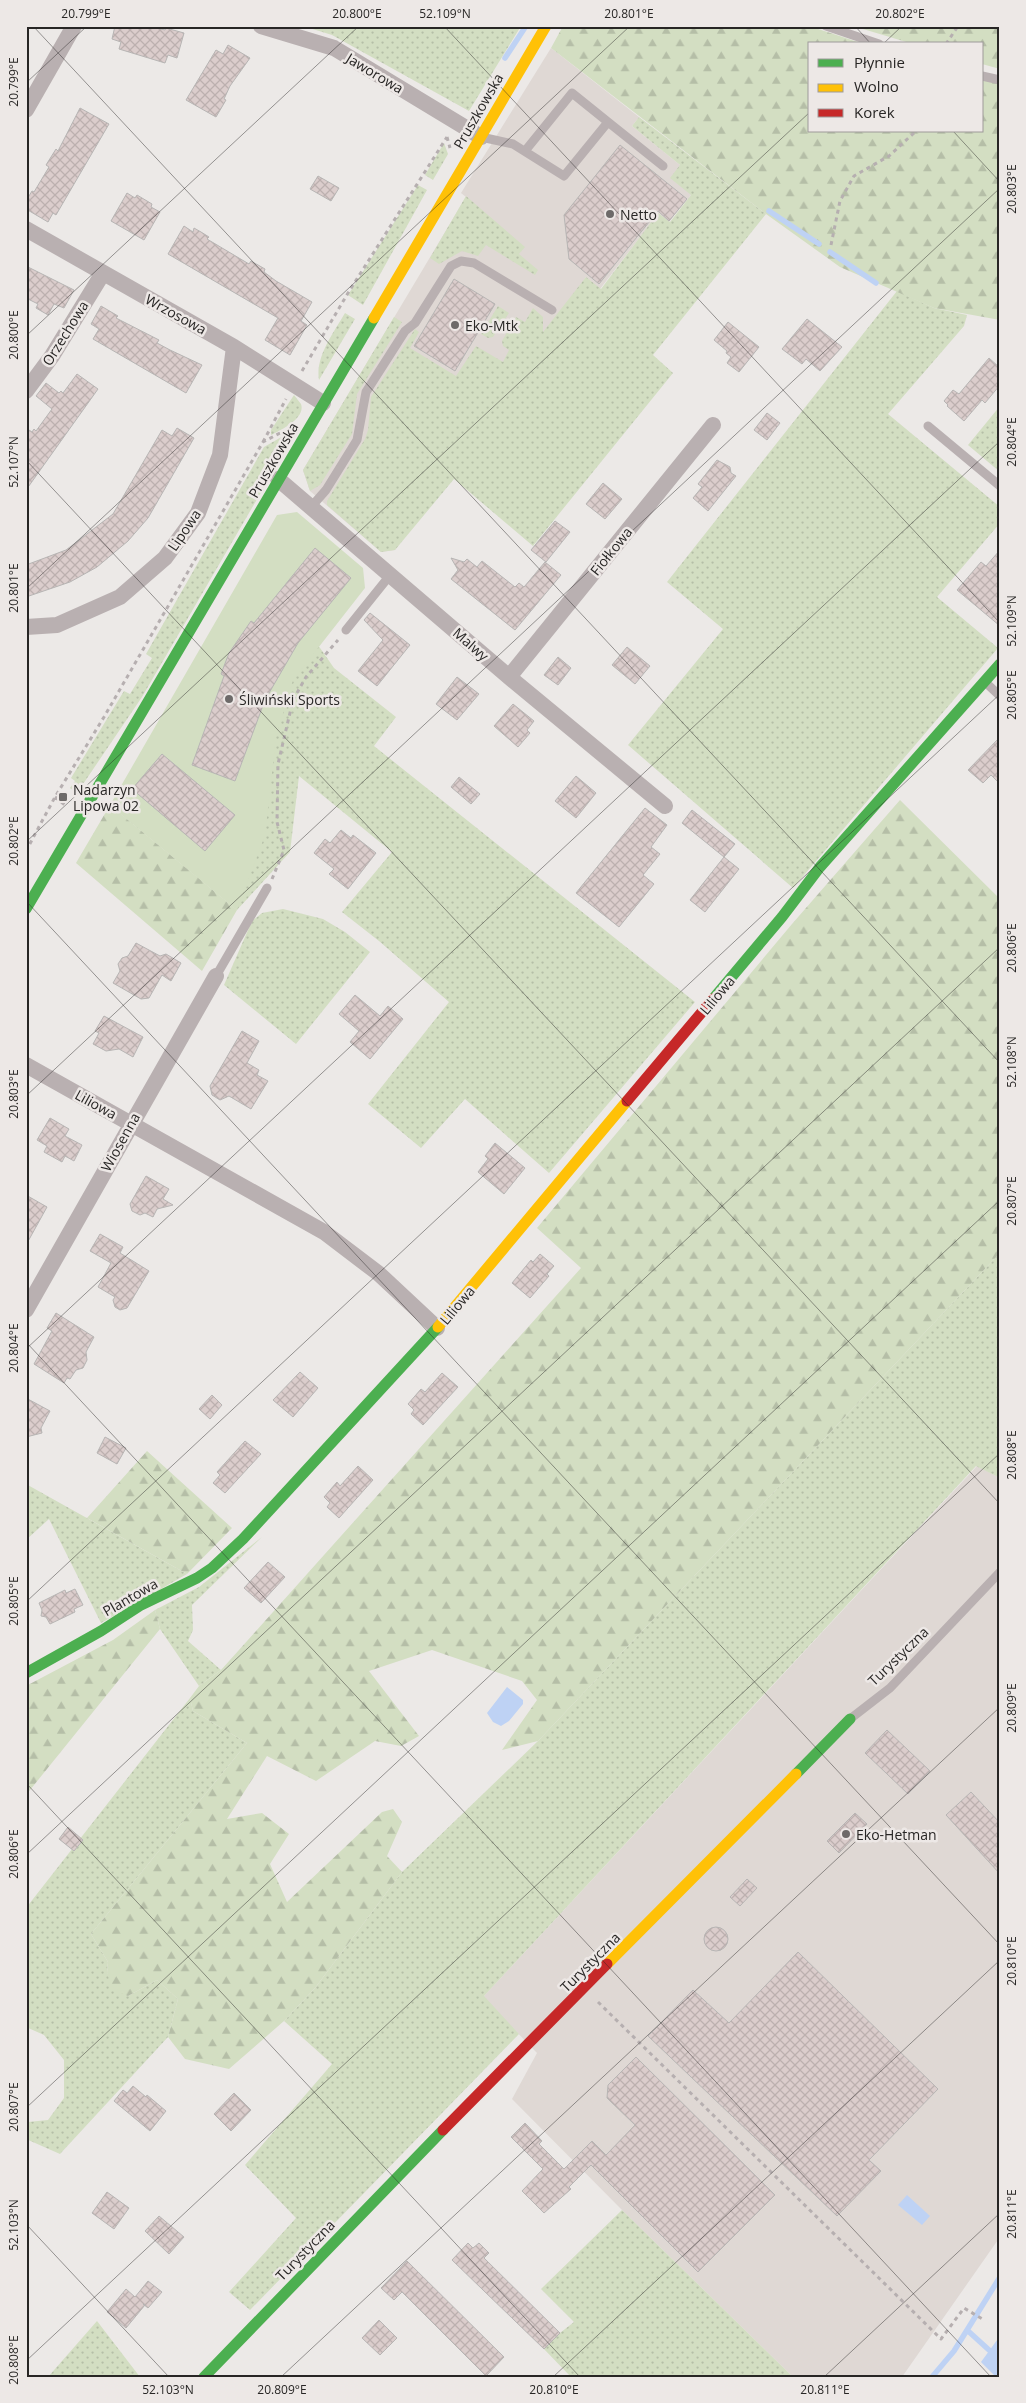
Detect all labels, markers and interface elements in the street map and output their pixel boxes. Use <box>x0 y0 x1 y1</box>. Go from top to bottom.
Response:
text: 20.799°E <box>61 5 111 22</box>
text: 20.800°E <box>332 5 382 22</box>
text: 52.109°N <box>419 5 471 22</box>
text: 20.801°E <box>604 5 654 22</box>
text: 20.802°E <box>875 5 925 22</box>
legend <box>808 42 984 132</box>
street label: Jaworowa <box>341 47 407 98</box>
text: Płynnie <box>854 52 905 72</box>
text: 20.799°E <box>5 57 22 107</box>
street label: Pruszkowska <box>449 70 507 152</box>
text: Wolno <box>854 76 899 96</box>
text: Korek <box>854 102 895 122</box>
text: 20.803°E <box>1003 164 1020 214</box>
place label: Netto <box>620 205 657 224</box>
marker: Netto <box>604 208 616 220</box>
street label: Wrzosowa <box>142 289 210 339</box>
street label: Orzechowa <box>37 297 93 369</box>
text: 20.800°E <box>5 310 22 360</box>
place label: Eko-Mtk <box>465 316 519 335</box>
marker: Eko-Mtk <box>449 319 461 331</box>
text: 20.804°E <box>1003 417 1020 467</box>
street label: Pruszkowska <box>244 419 302 501</box>
text: 52.107°N <box>5 436 22 488</box>
street label: Lipowa <box>163 505 205 555</box>
street label: Fiołkowa <box>586 523 636 579</box>
text: 20.801°E <box>5 563 22 613</box>
text: 52.109°N <box>1003 595 1020 647</box>
street label: Malwy <box>449 623 494 666</box>
text: 20.805°E <box>1003 670 1020 720</box>
place label: Śliwiński Sports <box>239 690 340 709</box>
marker: Śliwiński Sports <box>223 693 235 705</box>
place label: Nadarzyn Lipowa 02 <box>73 780 139 815</box>
marker: Nadarzyn Lipowa 02 <box>57 791 69 803</box>
text: 20.802°E <box>5 816 22 866</box>
text: 20.806°E <box>1003 923 1020 973</box>
street label: Liliowa <box>695 972 739 1018</box>
text: 52.108°N <box>1003 1036 1020 1088</box>
text: 20.803°E <box>5 1069 22 1119</box>
street label: Liliowa <box>72 1085 120 1123</box>
street label: Wiosenna <box>96 1109 144 1175</box>
text: 20.807°E <box>1003 1176 1020 1226</box>
street label: Liliowa <box>435 1282 479 1328</box>
text: 20.804°E <box>5 1323 22 1373</box>
text: 20.808°E <box>1003 1430 1020 1480</box>
street label: Plantowa <box>99 1574 161 1620</box>
text: 20.805°E <box>5 1576 22 1626</box>
street label: Turystyczna <box>864 1622 932 1690</box>
text: 20.809°E <box>1003 1683 1020 1733</box>
place label: Eko-Hetman <box>856 1825 937 1844</box>
marker: Eko-Hetman <box>840 1828 852 1840</box>
text: 20.806°E <box>5 1829 22 1879</box>
street label: Turystyczna <box>556 1928 624 1996</box>
text: 20.810°E <box>1003 1936 1020 1986</box>
text: 20.807°E <box>5 2082 22 2132</box>
text: 20.811°E <box>1003 2189 1020 2239</box>
text: 52.103°N <box>5 2199 22 2251</box>
street label: Turystyczna <box>271 2216 339 2284</box>
text: 20.808°E <box>5 2335 22 2385</box>
text: 52.103°N <box>142 2381 194 2398</box>
text: 20.809°E <box>257 2381 307 2398</box>
text: 20.810°E <box>529 2381 579 2398</box>
text: 20.811°E <box>800 2381 850 2398</box>

